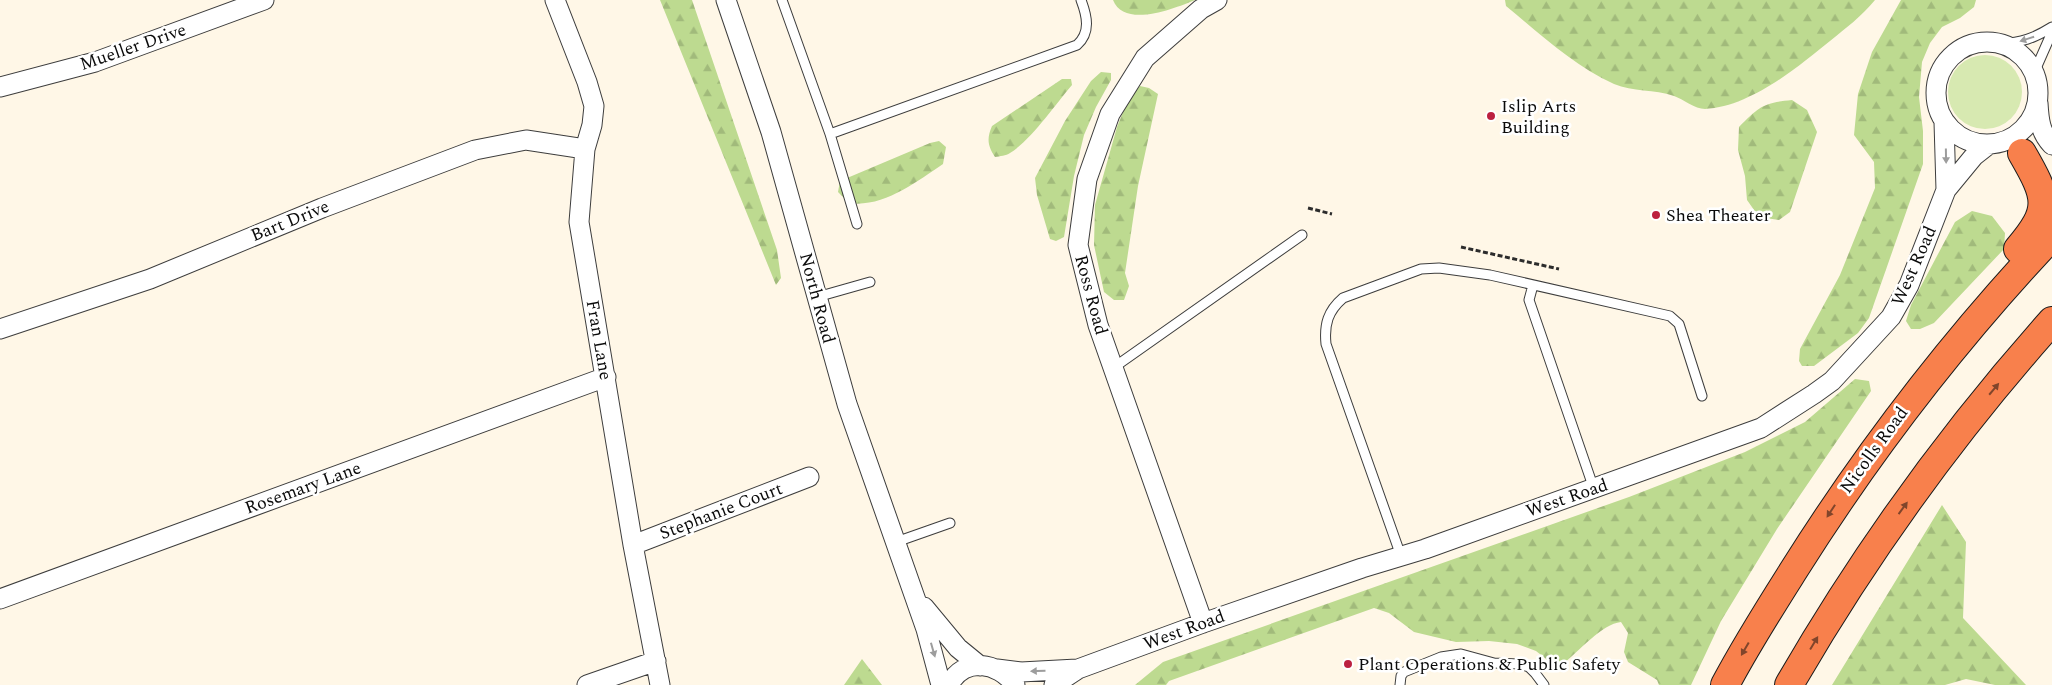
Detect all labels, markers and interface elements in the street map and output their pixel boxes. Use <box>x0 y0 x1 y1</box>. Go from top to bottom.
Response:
street label: Mueller Drive <box>76 16 190 78</box>
one-way arrow <box>2020 36 2035 44</box>
place label: Islip Arts Building <box>1501 93 1576 141</box>
marker: Islip Arts Building <box>1485 110 1497 122</box>
one-way arrow <box>1942 148 1950 164</box>
street label: Bart Drive <box>247 193 333 249</box>
place label: Shea Theater <box>1666 202 1771 229</box>
marker: Shea Theater <box>1650 209 1662 221</box>
street label: West Road <box>1884 222 1944 310</box>
street label: North Road <box>792 250 842 346</box>
street label: Ross Road <box>1067 252 1115 338</box>
street label: Fran Lane <box>579 298 619 382</box>
one-way arrow <box>1989 382 2000 395</box>
street label: Nicolls Road <box>1833 401 1915 499</box>
street label: Rosemary Lane <box>241 454 365 522</box>
street label: West Road <box>1522 471 1612 525</box>
street label: Stephanie Court <box>656 475 786 547</box>
one-way arrow <box>1898 501 1908 514</box>
one-way arrow <box>1826 504 1836 518</box>
street label: West Road <box>1139 603 1229 657</box>
one-way arrow <box>1809 637 1818 650</box>
one-way arrow <box>1741 642 1750 656</box>
one-way arrow <box>929 643 937 658</box>
place label: Plant Operations & Public Safety <box>1358 651 1622 678</box>
marker: Plant Operations & Public Safety <box>1342 658 1354 670</box>
one-way arrow <box>1030 668 1046 676</box>

